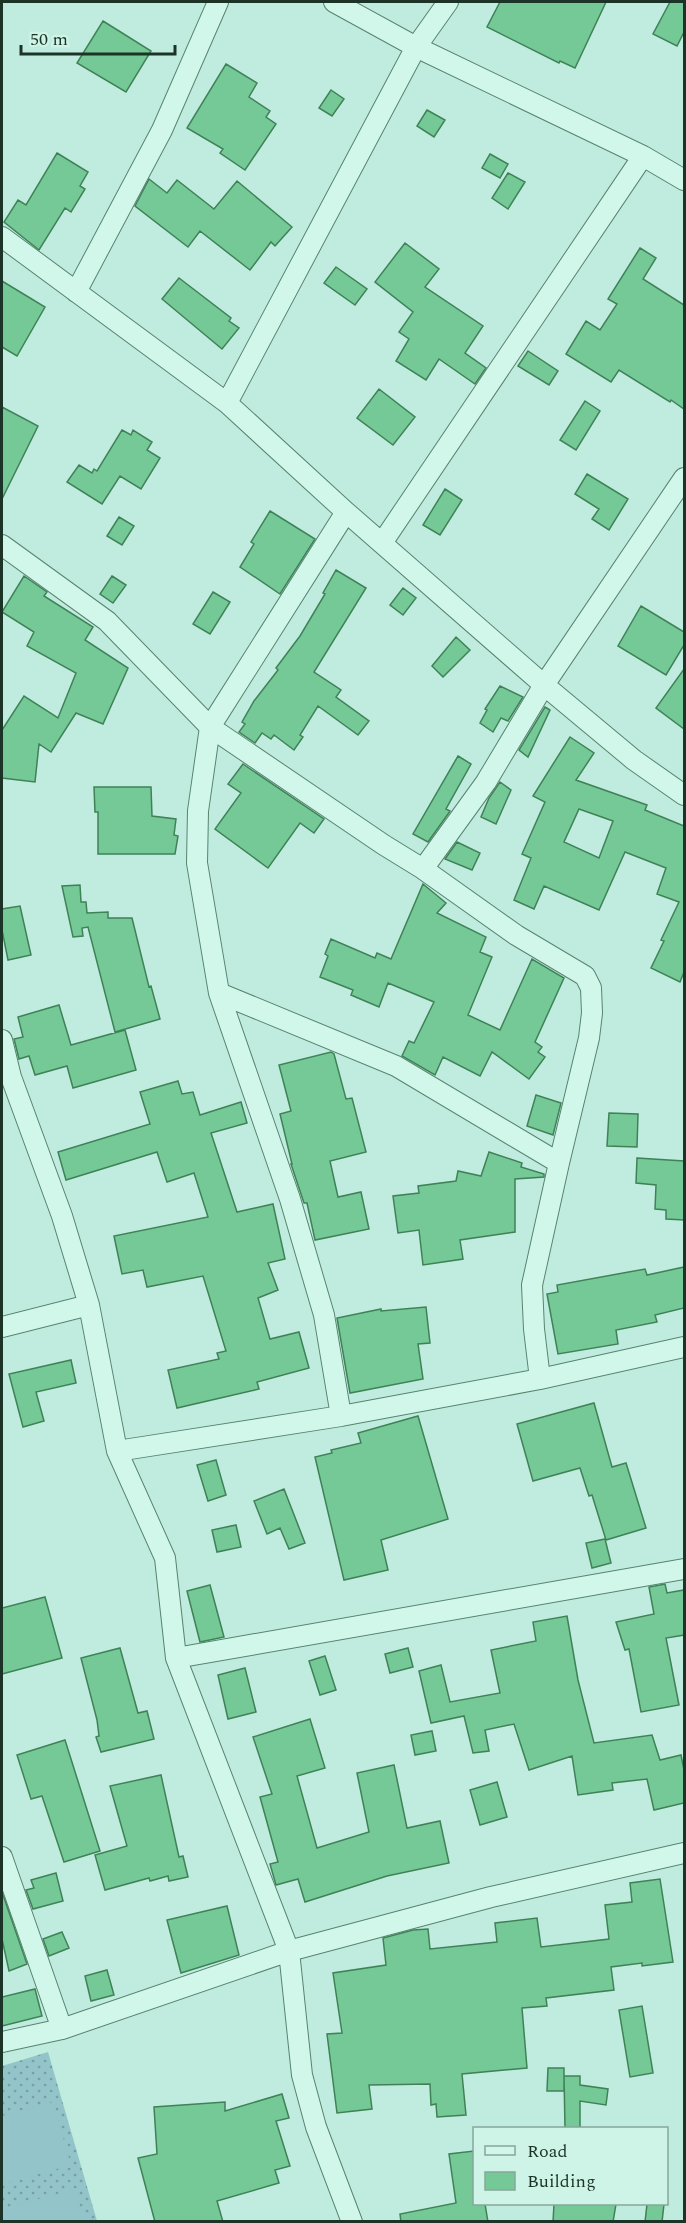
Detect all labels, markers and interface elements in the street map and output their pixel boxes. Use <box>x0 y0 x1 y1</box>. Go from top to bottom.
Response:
scale bar <box>21 18 176 56</box>
text: 50 m <box>30 26 68 53</box>
legend <box>473 2127 668 2205</box>
text: Road <box>527 2138 568 2165</box>
text: Building <box>527 2168 596 2195</box>

